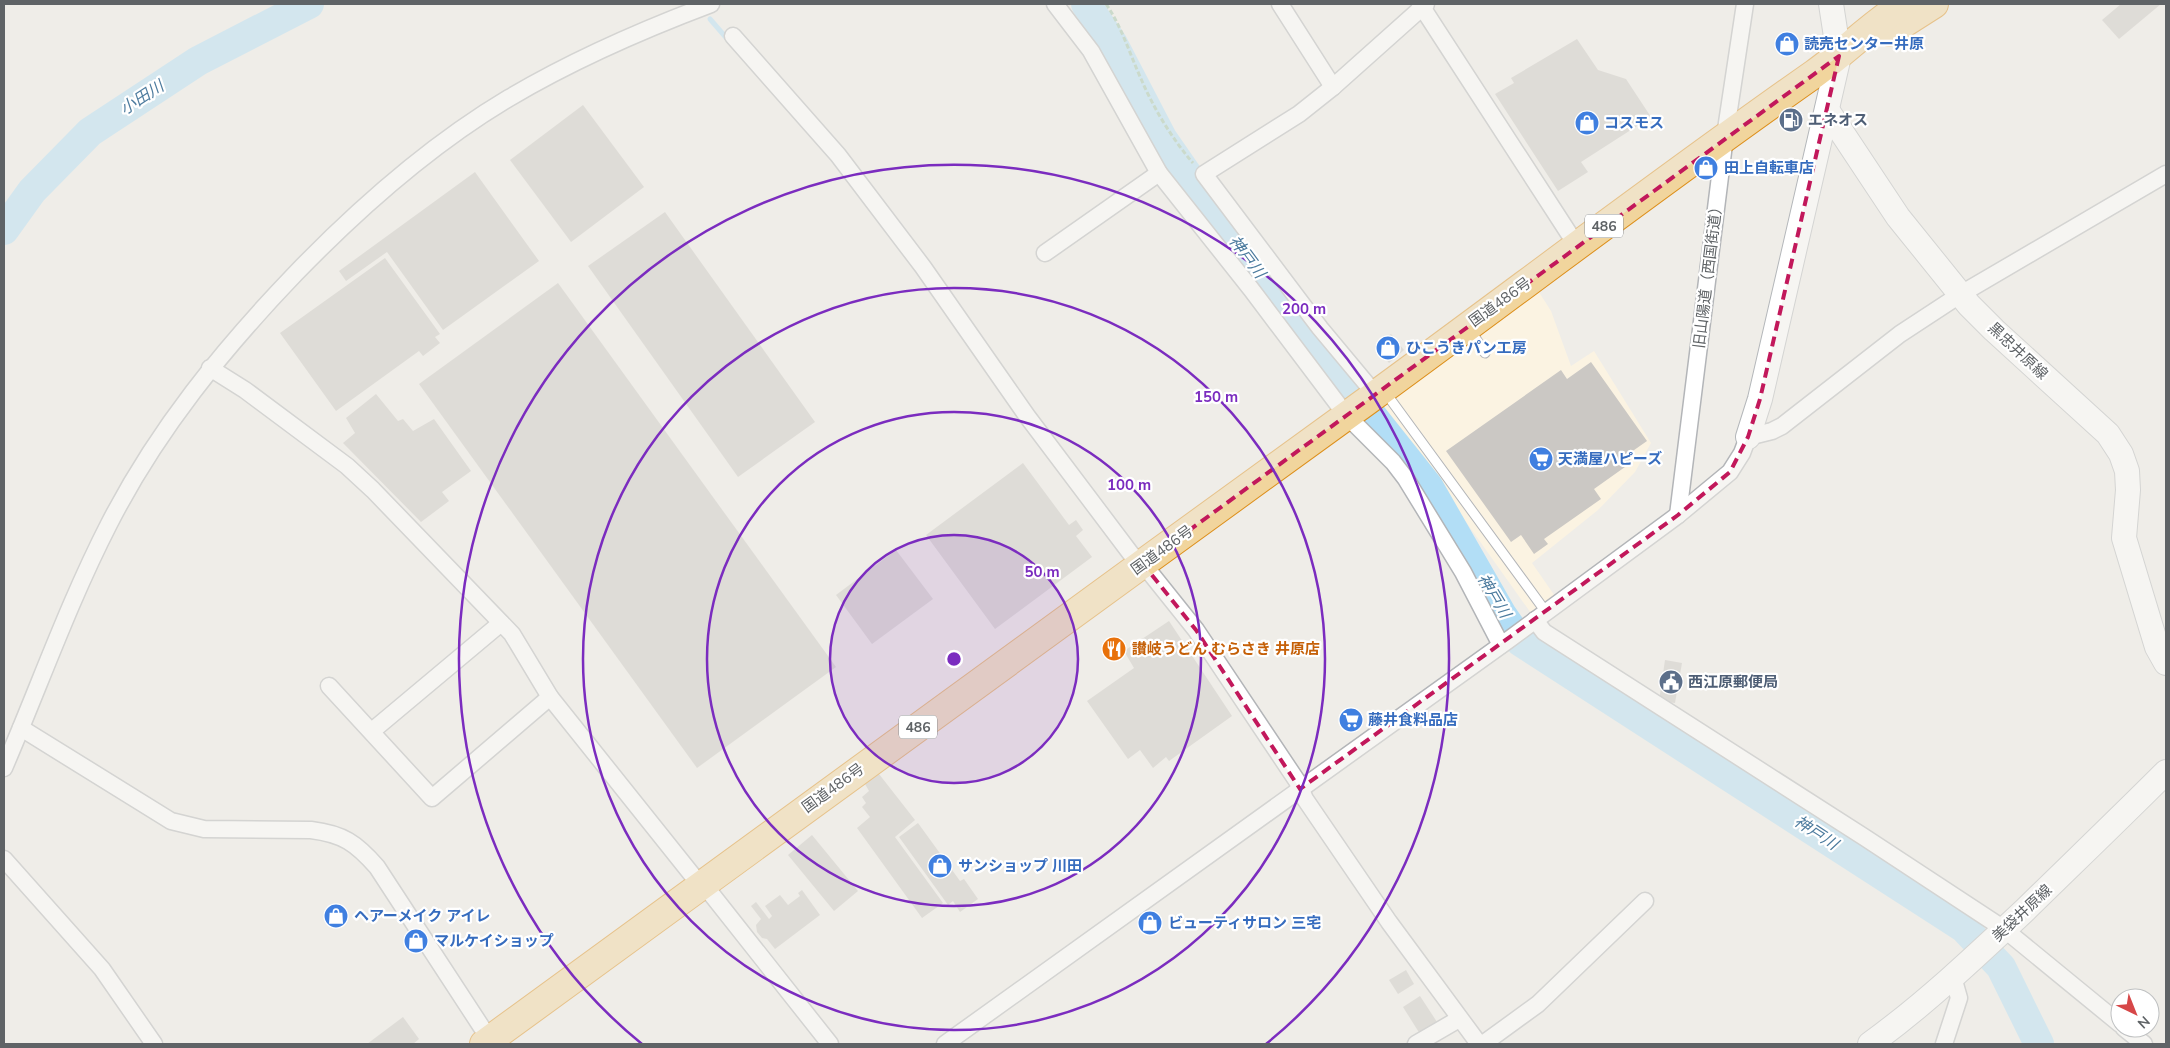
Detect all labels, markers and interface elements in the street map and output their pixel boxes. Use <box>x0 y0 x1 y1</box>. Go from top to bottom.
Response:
shop icon: 読売センター井原 <box>1774 31 1800 57</box>
place label: 読売センター井原 <box>1804 34 1924 54</box>
water label: 小田川 <box>116 75 170 120</box>
fuel station icon: エネオス <box>1778 107 1804 133</box>
shop icon: コスモス <box>1574 110 1600 136</box>
place label: エネオス <box>1808 110 1868 130</box>
place label: コスモス <box>1604 113 1664 133</box>
shop icon: 田上自転車店 <box>1693 155 1719 181</box>
place label: 田上自転車店 <box>1724 158 1814 178</box>
street label: 旧山陽道（西国街道） <box>1689 198 1727 350</box>
road number: 486 <box>1585 215 1623 238</box>
water label: 神戸川 <box>1224 231 1271 284</box>
street label: 国道486号 <box>1465 273 1535 331</box>
text: 200 m <box>1282 299 1326 319</box>
street label: 黒忠井原線 <box>1984 318 2052 384</box>
shop icon: ひこうきパン工房 <box>1375 335 1401 361</box>
place label: ひこうきパン工房 <box>1406 338 1527 358</box>
text: 150 m <box>1194 387 1238 407</box>
supermarket icon: 天満屋ハピーズ <box>1528 446 1554 472</box>
place label: 天満屋ハピーズ <box>1558 449 1662 469</box>
text: 100 m <box>1107 475 1151 495</box>
street label: 国道486号 <box>1127 521 1197 579</box>
text: 50 m <box>1024 562 1060 582</box>
water label: 神戸川 <box>1472 570 1517 624</box>
restaurant icon: 讃岐うどん むらさき 井原店 <box>1101 636 1127 662</box>
place label: 讃岐うどん むらさき 井原店 <box>1132 639 1320 659</box>
centre of rings <box>945 650 963 668</box>
public building icon: 西江原郵便局 <box>1658 669 1684 695</box>
place label: 西江原郵便局 <box>1688 672 1778 692</box>
supermarket icon: 藤井食料品店 <box>1338 707 1364 733</box>
place label: 藤井食料品店 <box>1368 710 1458 730</box>
road number: 486 <box>899 716 937 739</box>
street label: 国道486号 <box>798 759 868 817</box>
water label: 神戸川 <box>1790 811 1844 856</box>
shop icon: サンショップ 川田 <box>927 853 953 879</box>
place label: サンショップ 川田 <box>958 856 1082 876</box>
street label: 美袋井原線 <box>1988 880 2056 946</box>
shop icon: ヘアーメイク アイレ <box>323 903 349 929</box>
place label: ヘアーメイク アイレ <box>354 906 491 926</box>
shop icon: ビューティサロン 三宅 <box>1137 910 1163 936</box>
place label: ビューティサロン 三宅 <box>1168 913 1321 933</box>
shop icon: マルケイショップ <box>403 928 429 954</box>
place label: マルケイショップ <box>434 931 554 951</box>
north arrow <box>2110 988 2160 1038</box>
text: N <box>2133 1012 2154 1033</box>

